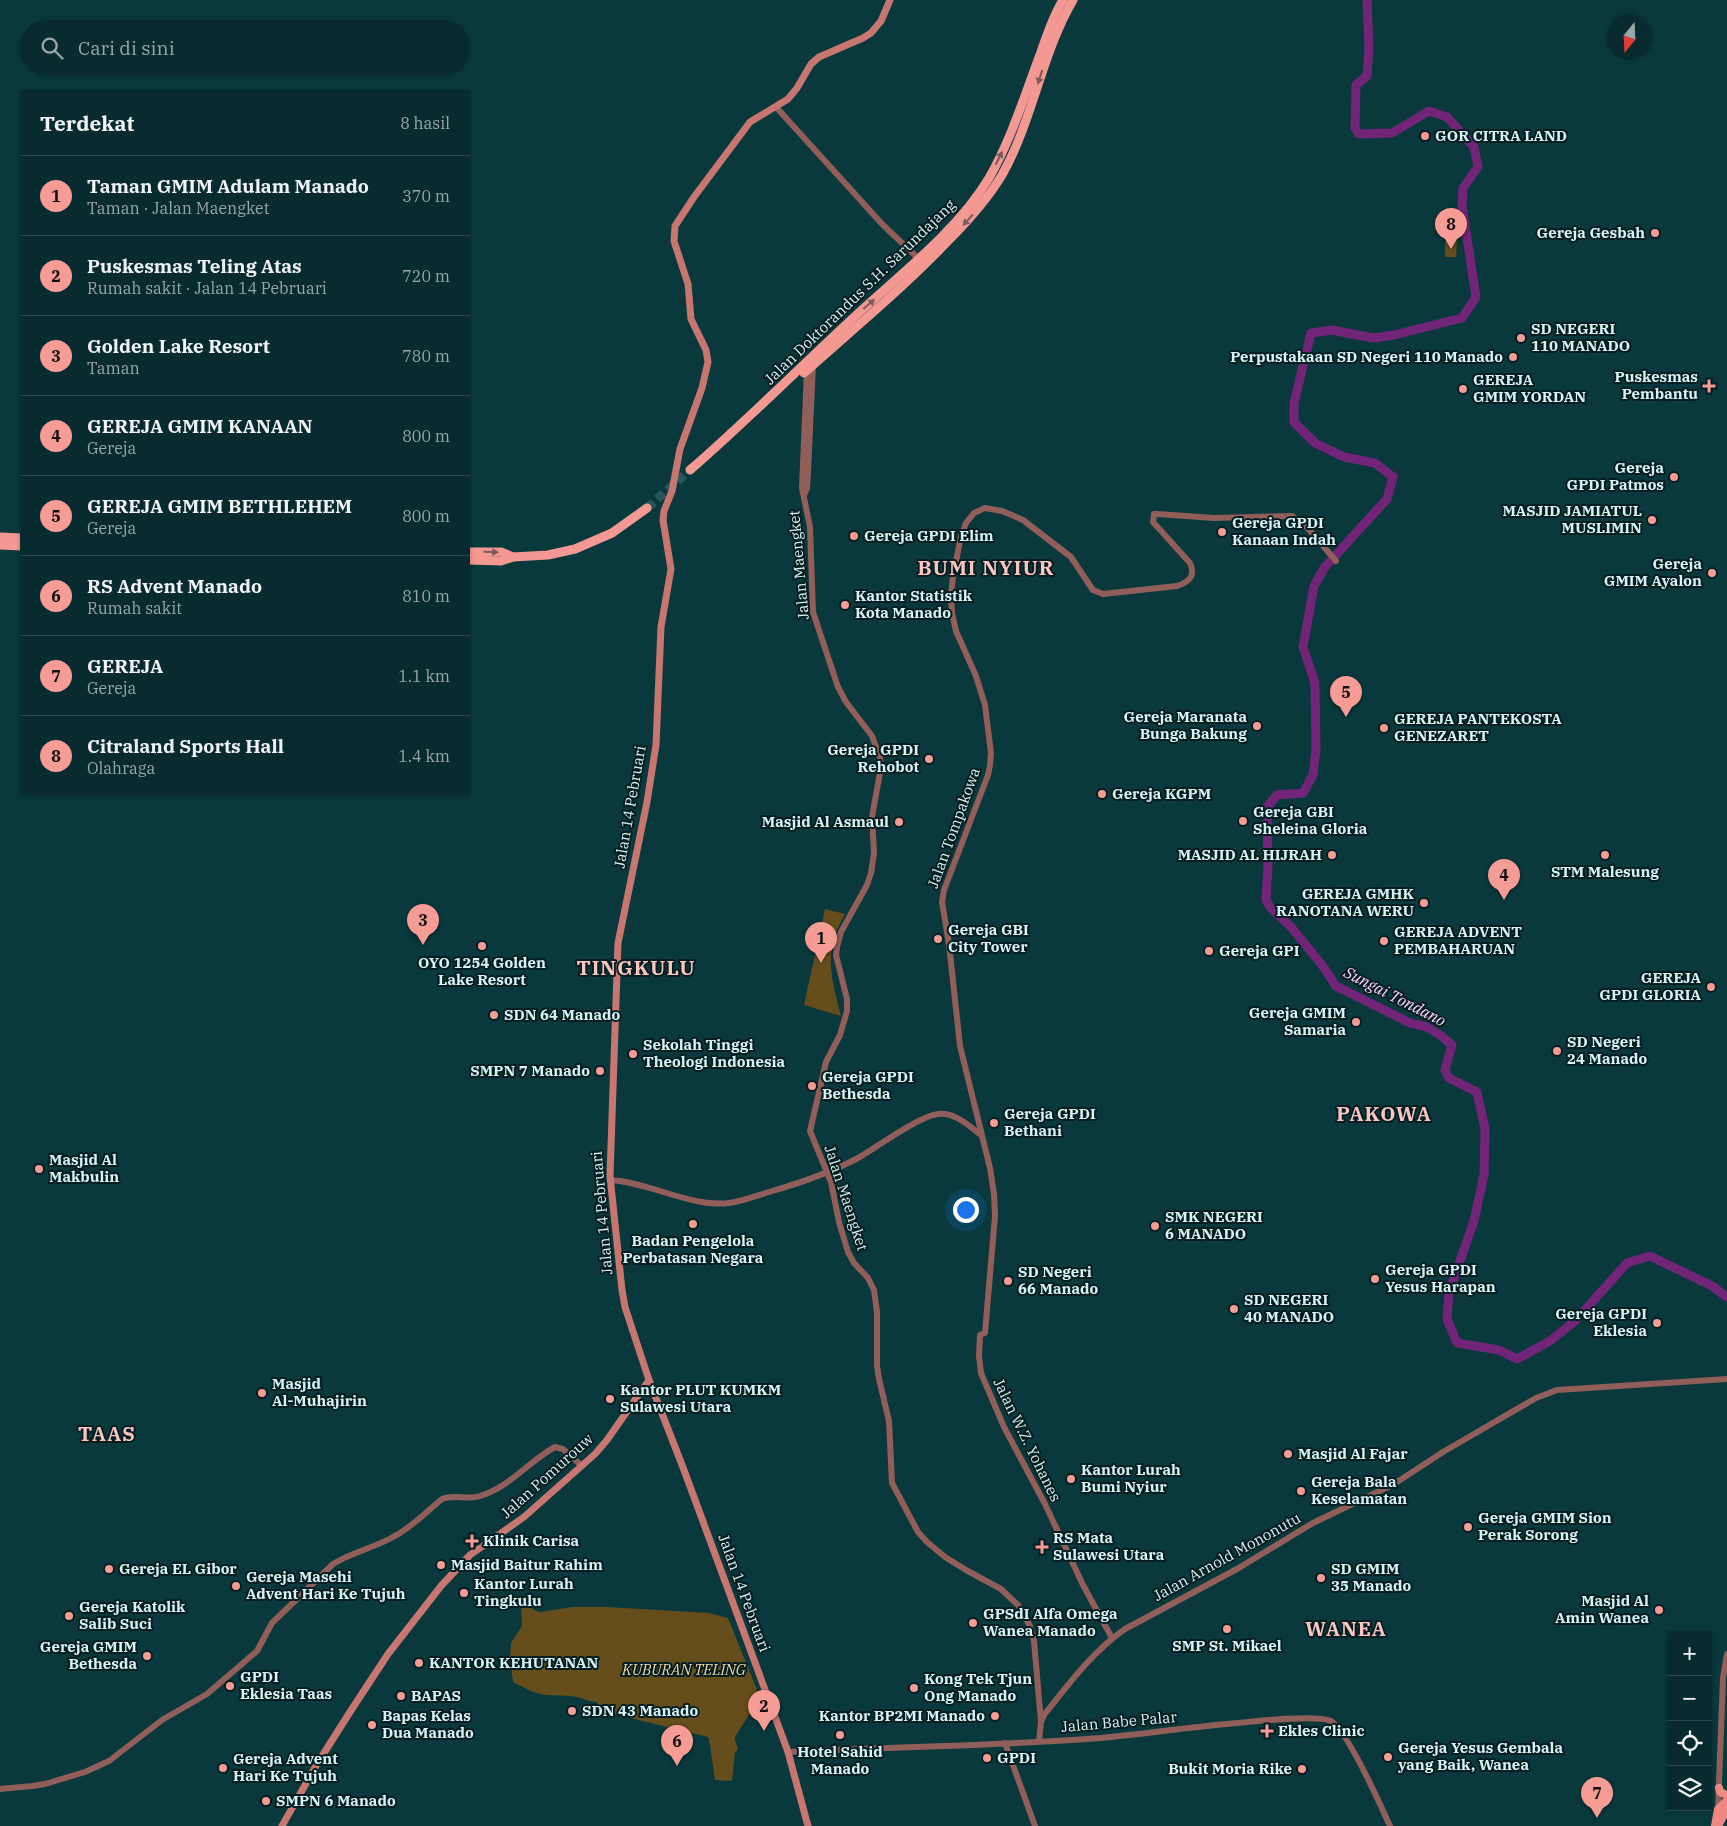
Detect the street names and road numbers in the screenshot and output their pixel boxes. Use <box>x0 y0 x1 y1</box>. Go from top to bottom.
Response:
street label: Jalan Doktorandus S.H. Sarundajang <box>760 195 959 388</box>
street label: Jalan Maengket <box>784 510 813 620</box>
street label: Jalan 14 Pebruari <box>609 744 650 870</box>
street label: Jalan Tompakowa <box>923 765 984 891</box>
street label: Jalan Maengket <box>820 1143 872 1253</box>
street label: Jalan 14 Pebruari <box>587 1150 616 1276</box>
street label: Jalan W.Z. Yohanes <box>989 1375 1066 1505</box>
street label: Jalan Pomurouw <box>497 1429 597 1522</box>
street label: Jalan Arnold Mononutu <box>1150 1508 1304 1605</box>
street label: Jalan 14 Pebruari <box>714 1531 775 1655</box>
street label: Jalan Babe Palar <box>1060 1707 1178 1736</box>

